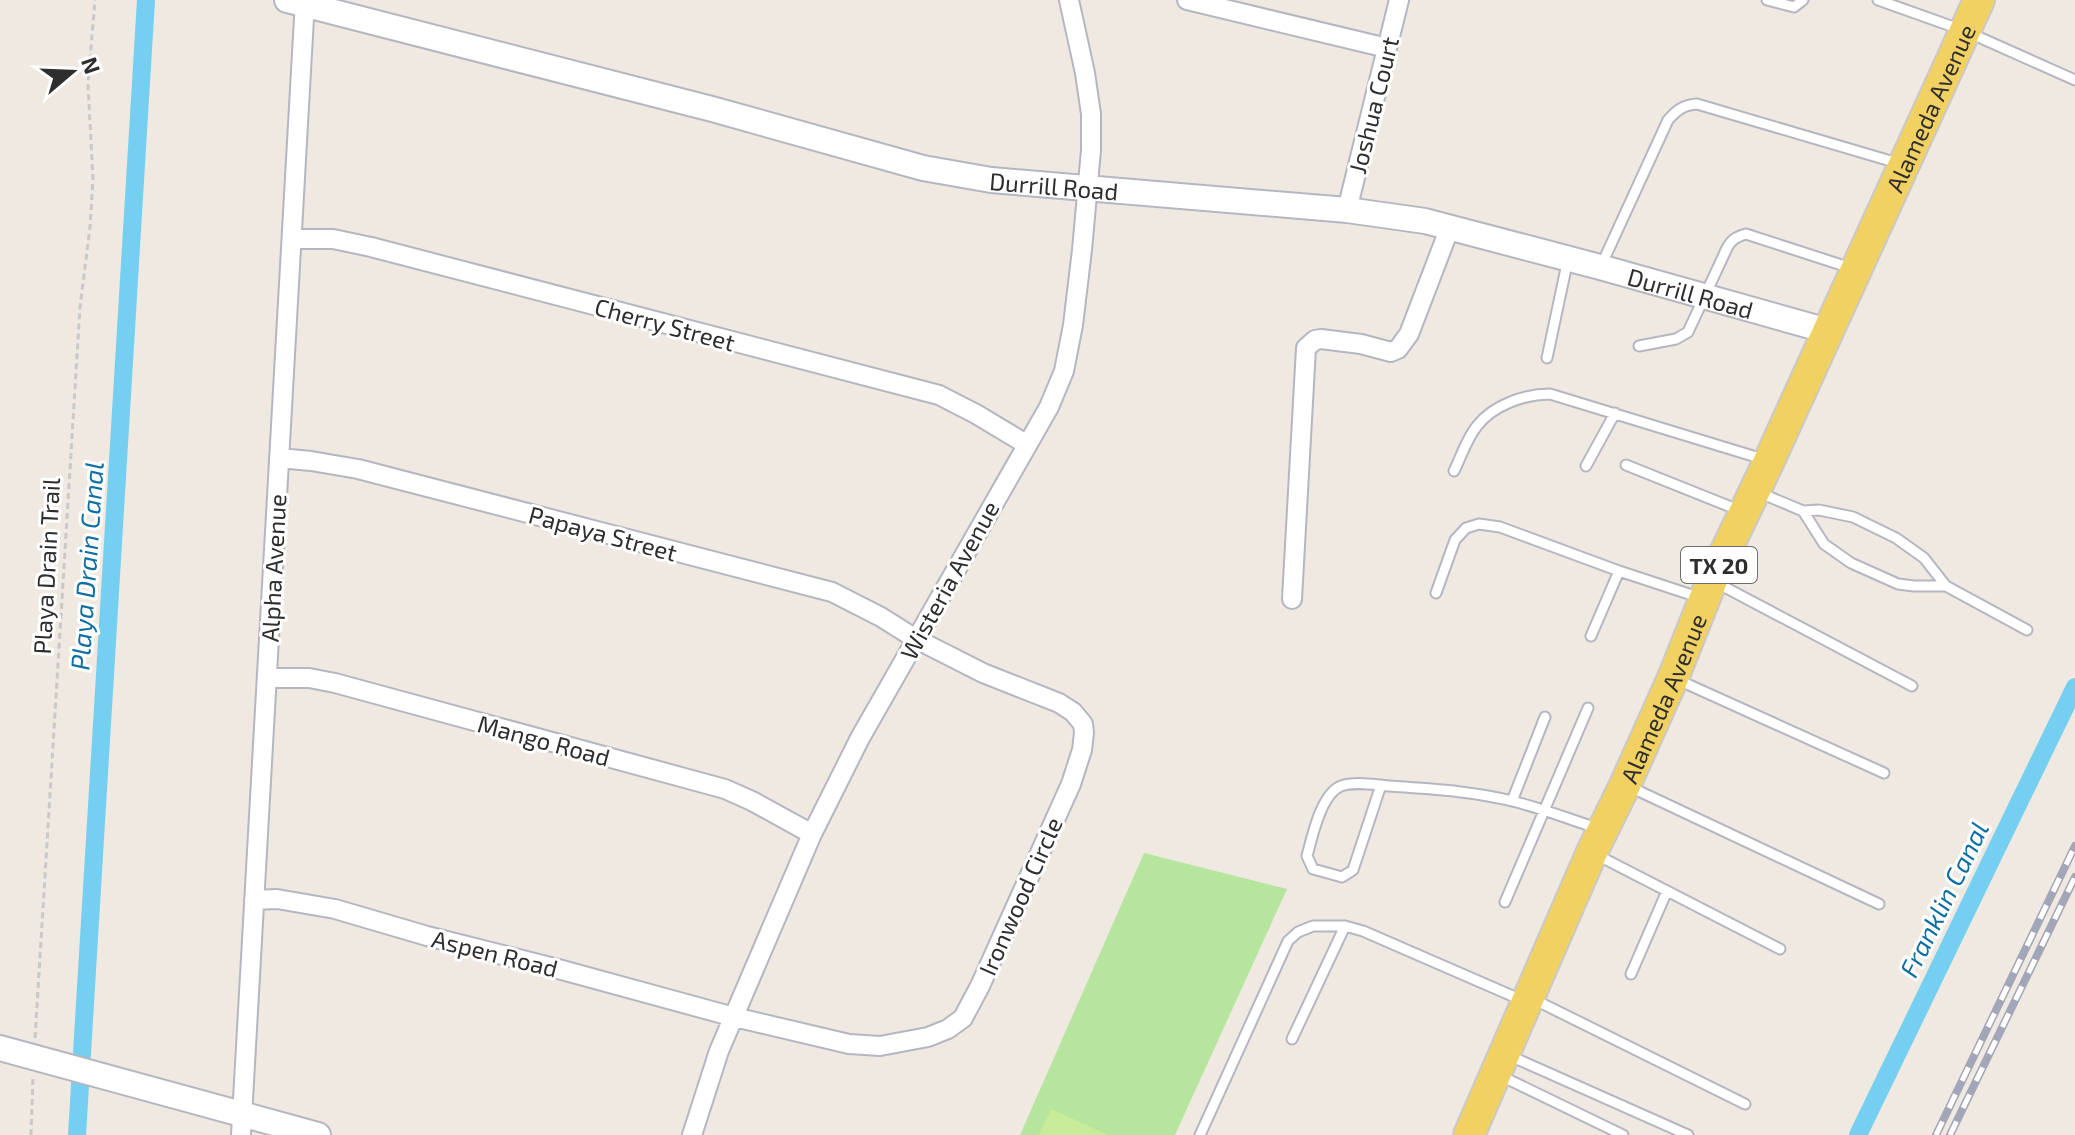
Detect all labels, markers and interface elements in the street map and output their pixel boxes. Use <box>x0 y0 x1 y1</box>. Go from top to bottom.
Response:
street label: Alameda Avenue <box>1879 19 1981 196</box>
north arrow <box>32 32 112 112</box>
street label: Joshua Court <box>1342 34 1404 176</box>
text: N <box>77 53 107 77</box>
street label: Durrill Road <box>988 165 1119 205</box>
street label: Durrill Road <box>1625 261 1757 324</box>
street label: Cherry Street <box>592 291 738 357</box>
water label: Playa Drain Canal <box>63 461 110 671</box>
street label: Playa Drain Trail <box>27 477 65 655</box>
street label: Alpha Avenue <box>255 493 291 643</box>
street label: Wisteria Avenue <box>893 496 1005 664</box>
street label: Papaya Street <box>526 499 680 567</box>
road number: TX 20 <box>1681 547 1757 583</box>
street label: Alameda Avenue <box>1613 609 1712 787</box>
street label: Mango Road <box>475 708 613 772</box>
street label: Ironwood Circle <box>972 812 1068 980</box>
water label: Franklin Canal <box>1892 816 1994 982</box>
street label: Aspen Road <box>429 923 561 983</box>

